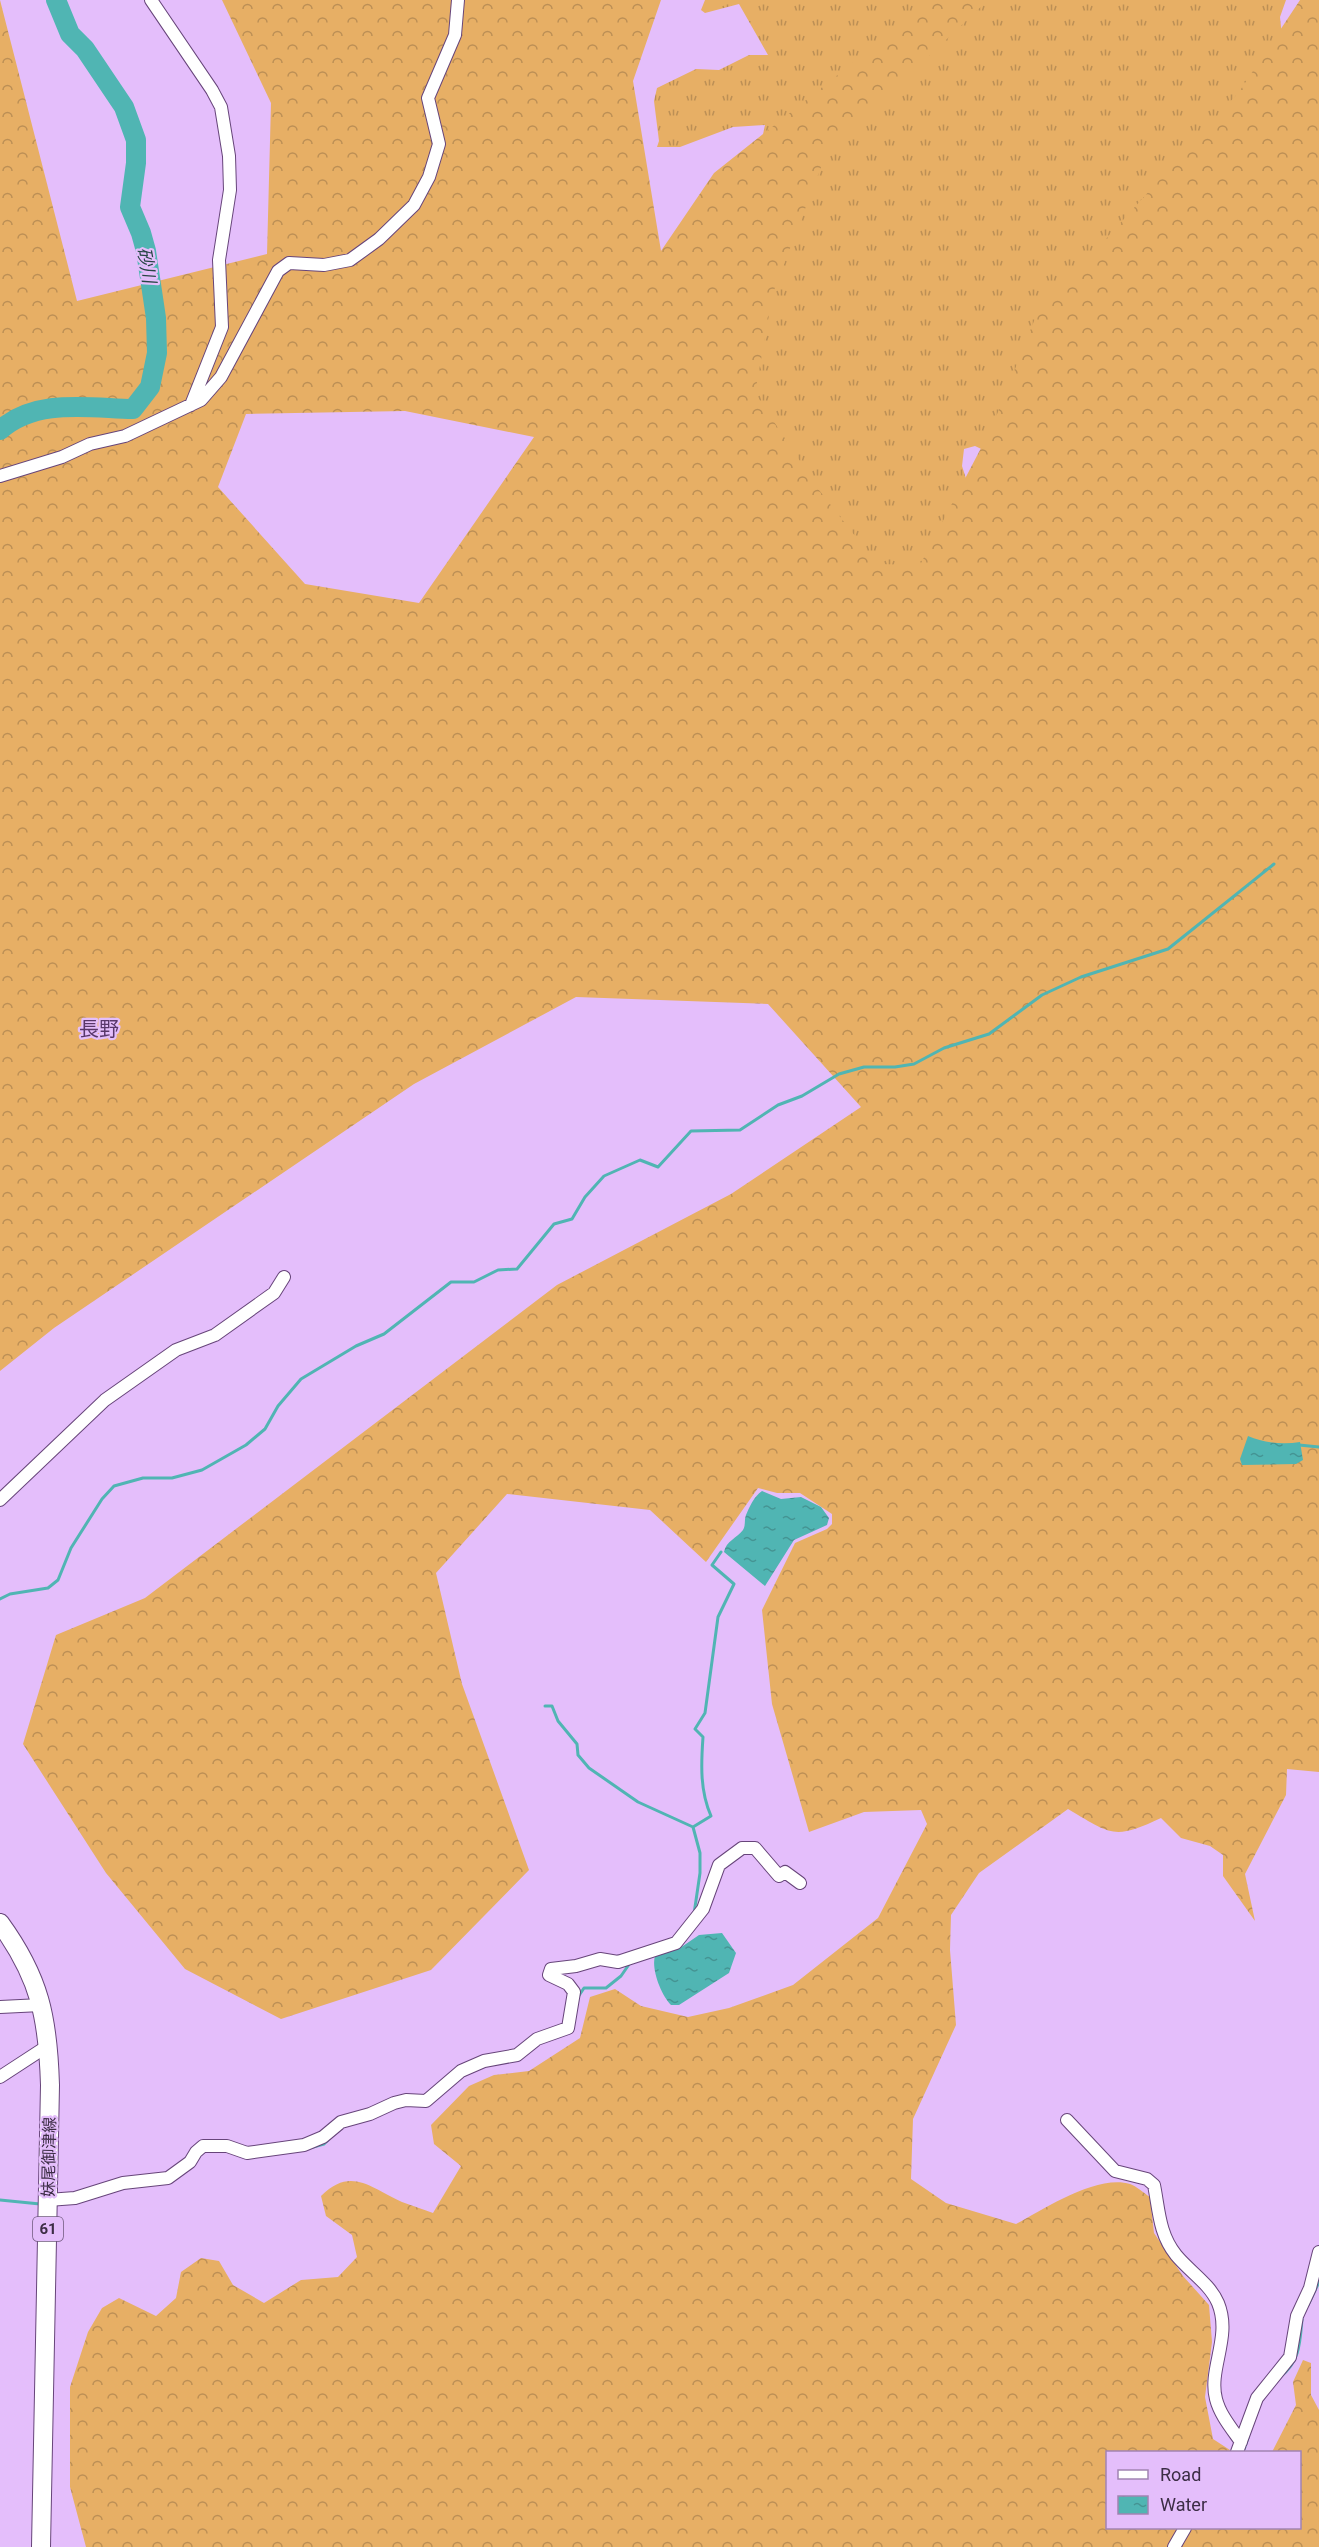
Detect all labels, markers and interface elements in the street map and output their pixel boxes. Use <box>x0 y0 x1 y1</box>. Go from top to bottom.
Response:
water label: 砂川 <box>134 245 161 287</box>
district label: 長野 <box>79 1017 119 1041</box>
street label: 妹尾御津線 <box>39 2117 59 2197</box>
road number: 61 <box>33 2217 63 2241</box>
legend <box>1106 2451 1301 2529</box>
text: Road <box>1160 2464 1201 2485</box>
text: Water <box>1160 2494 1207 2515</box>

